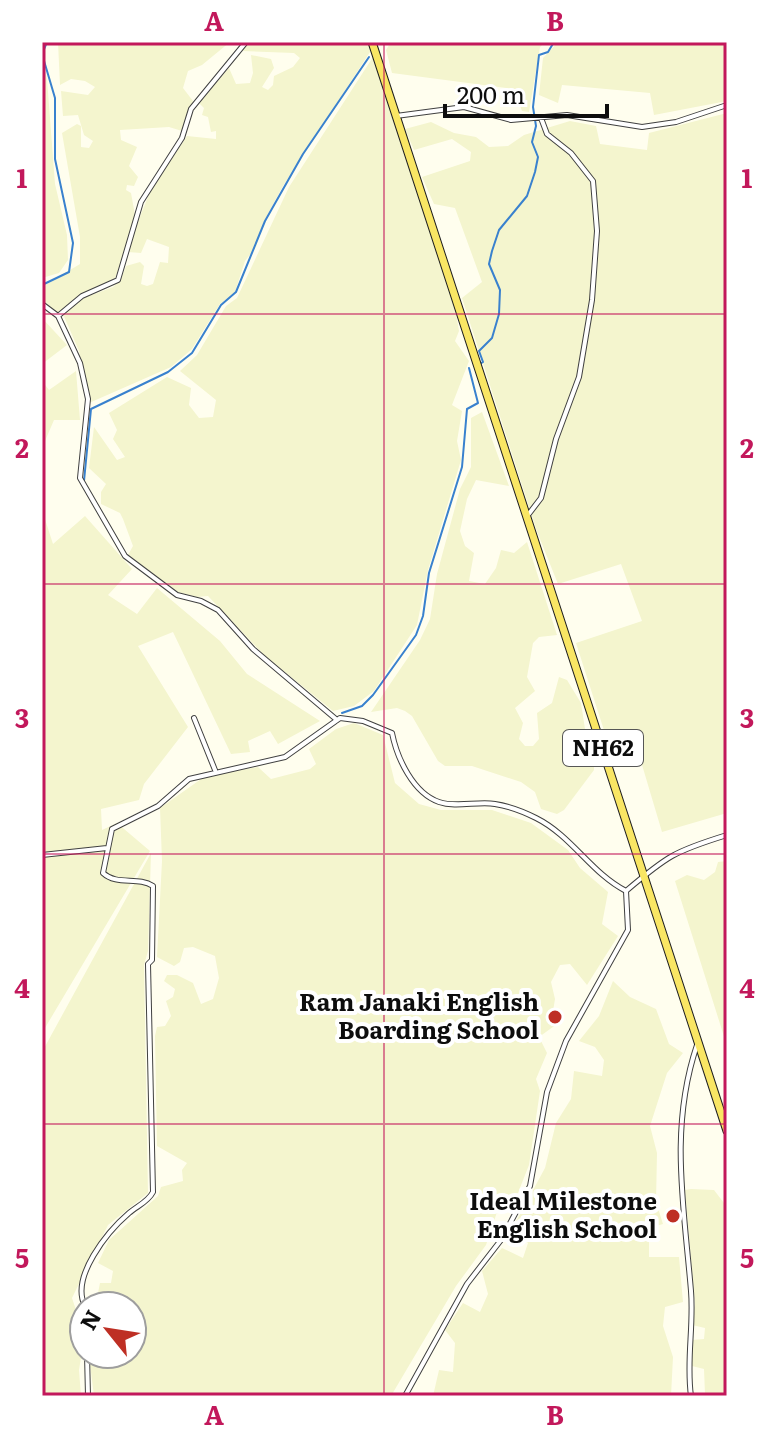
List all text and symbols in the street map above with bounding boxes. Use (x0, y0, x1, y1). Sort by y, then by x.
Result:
text: A (204, 0, 224, 39)
text: B (546, 0, 564, 39)
scale bar (445, 68, 607, 118)
text: 200 m (457, 76, 525, 111)
text: 1 (17, 157, 28, 196)
text: 1 (742, 157, 753, 196)
text: 2 (15, 427, 29, 466)
text: 2 (740, 427, 754, 466)
text: 3 (15, 697, 29, 736)
text: 3 (740, 697, 754, 736)
road number: NH62 (563, 730, 643, 766)
text: 4 (14, 967, 30, 1006)
text: 4 (739, 967, 755, 1006)
place label: Ram Janaki English Boarding School (299, 983, 539, 1046)
marker: Ram Janaki English Boarding School (546, 1008, 564, 1026)
place label: Ideal Milestone English School (469, 1182, 657, 1245)
marker: Ideal Milestone English School (664, 1207, 682, 1225)
text: 5 (15, 1237, 29, 1276)
text: 5 (740, 1237, 754, 1276)
north arrow (68, 1290, 148, 1370)
text: N (70, 1303, 108, 1335)
text: A (204, 1394, 224, 1433)
text: B (546, 1394, 564, 1433)

